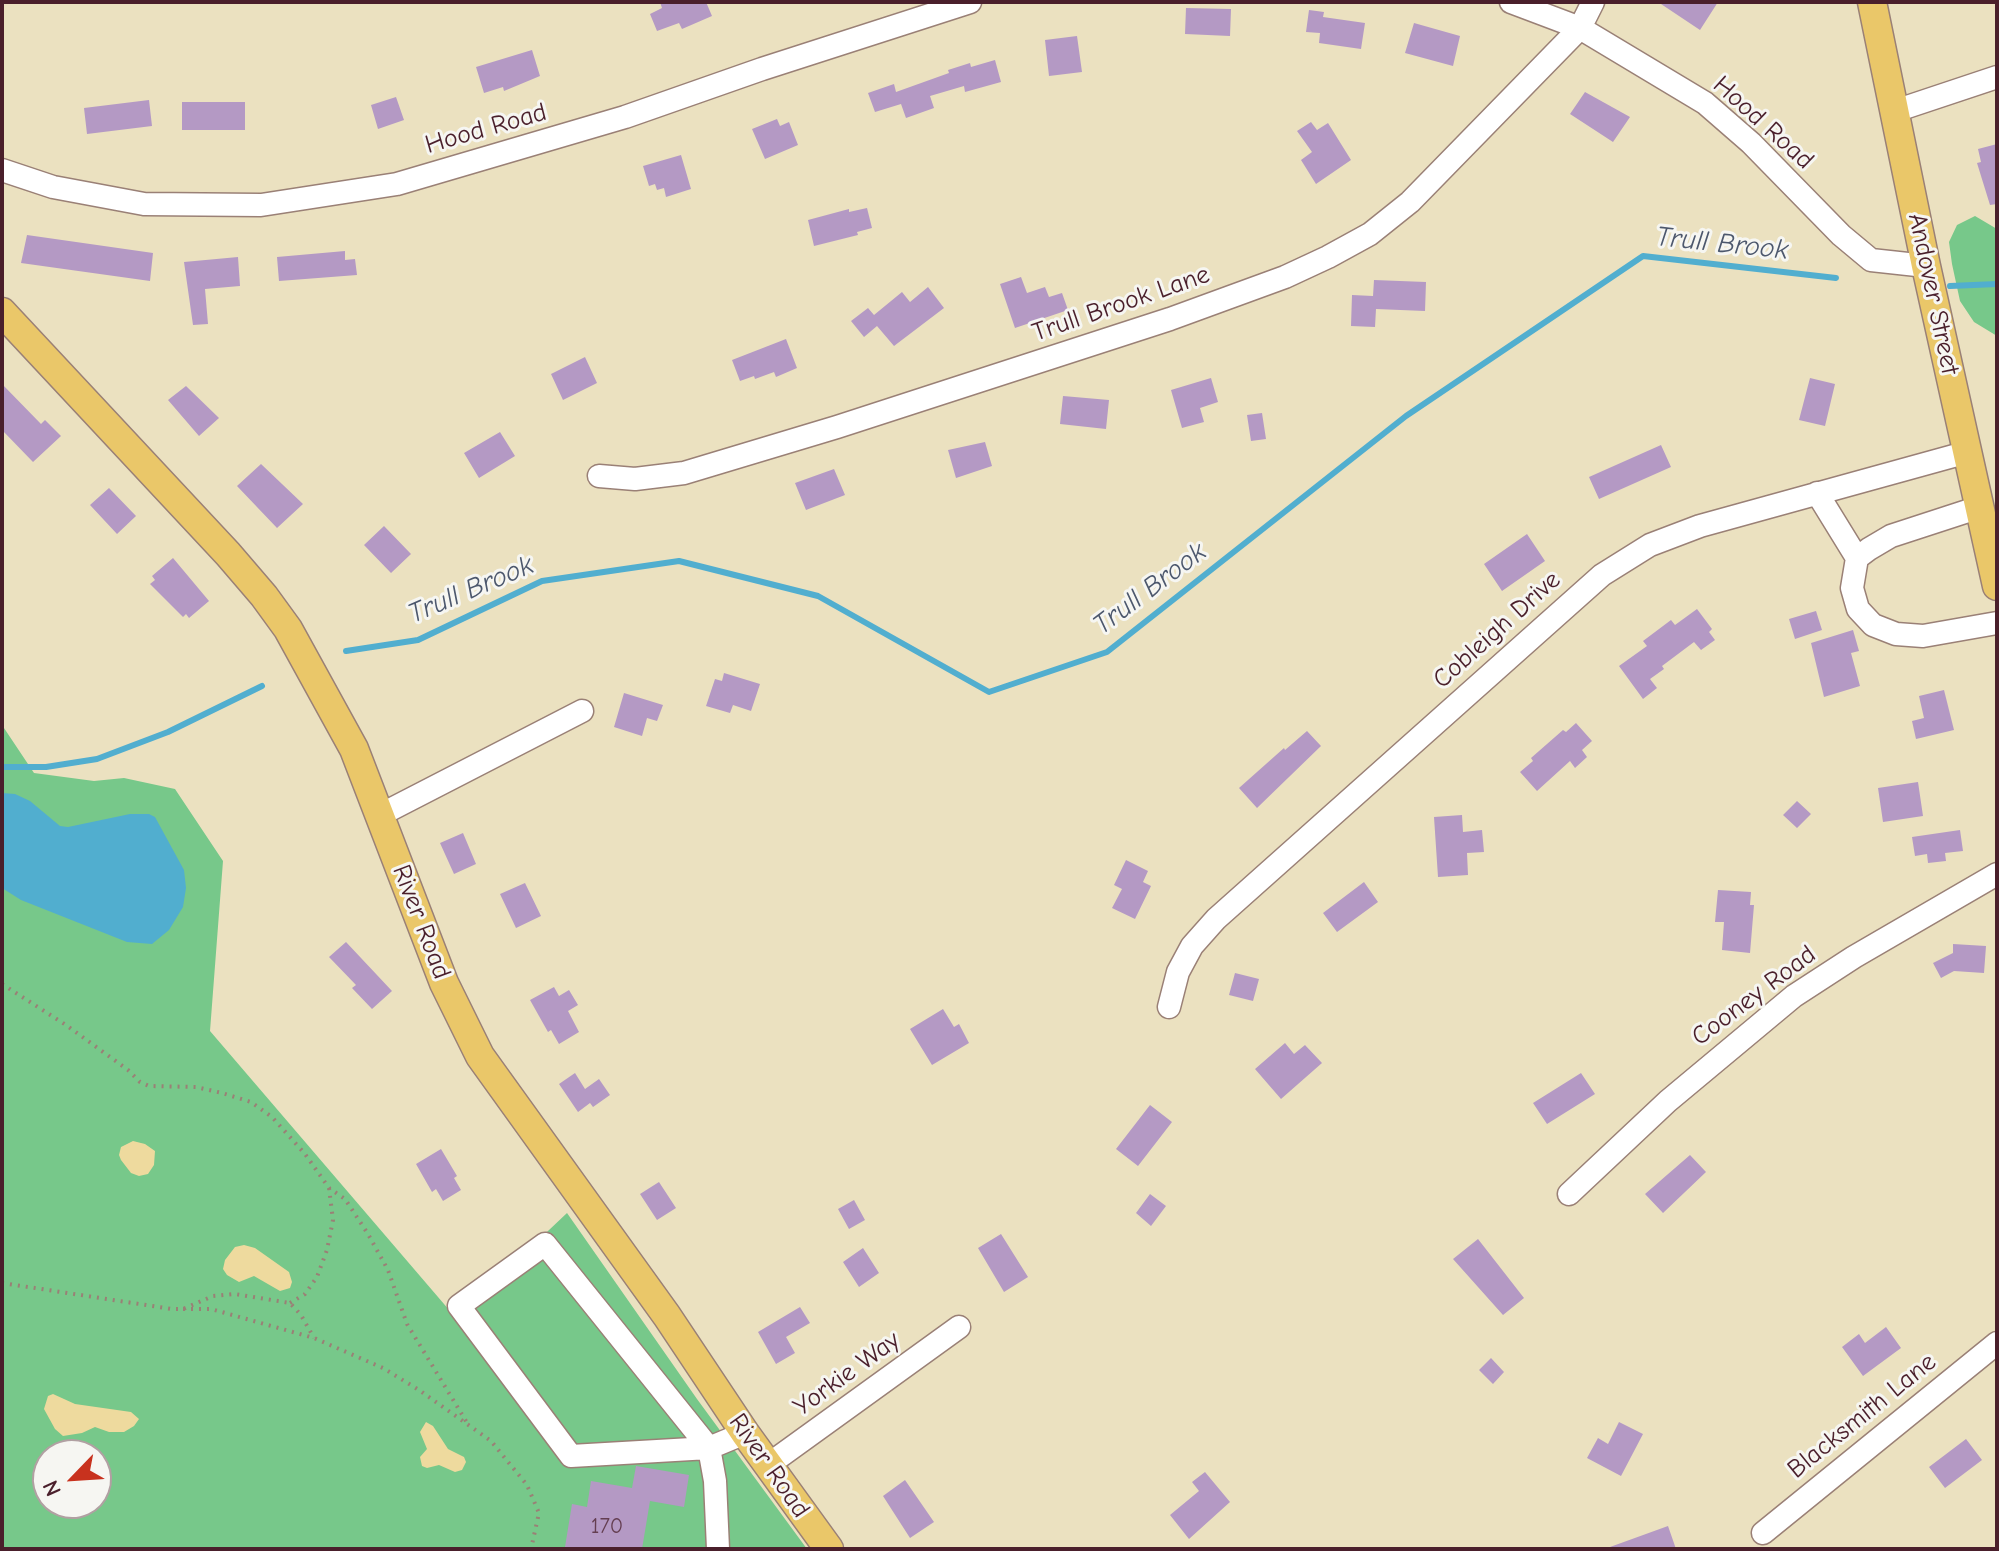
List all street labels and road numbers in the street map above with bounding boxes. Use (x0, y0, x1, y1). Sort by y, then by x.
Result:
street label: Hood Road (1706, 70, 1820, 176)
street label: Hood Road (422, 97, 550, 161)
street label: Andover Street (1901, 210, 1965, 378)
street label: Trull Brook Lane (1028, 259, 1214, 349)
street label: Cobleigh Drive (1427, 565, 1567, 695)
street label: River Road (385, 860, 457, 984)
street label: Cooney Road (1686, 939, 1822, 1053)
street label: Yorkie Way (788, 1325, 906, 1423)
street label: Blacksmith Lane (1781, 1347, 1943, 1485)
street label: River Road (722, 1408, 816, 1524)

